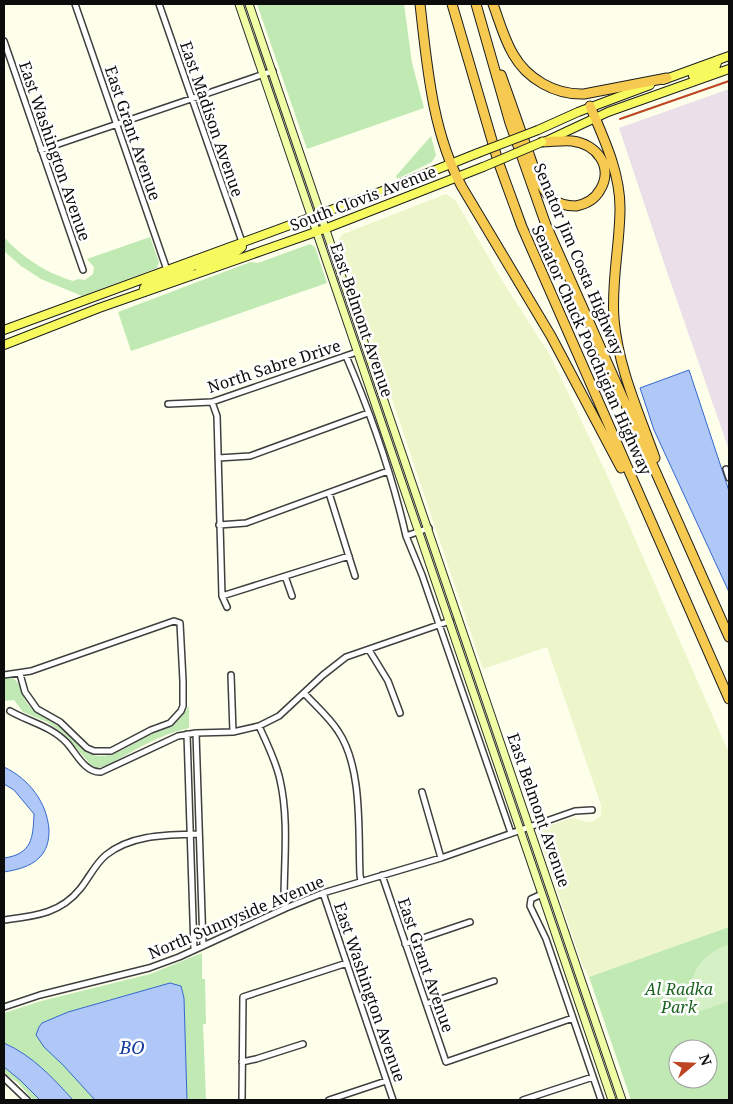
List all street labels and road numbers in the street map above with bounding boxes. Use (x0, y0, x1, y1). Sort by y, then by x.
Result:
street label: East Madison Avenue (175, 38, 249, 200)
street label: East Washington Avenue (14, 58, 96, 244)
street label: East Grant Avenue (100, 63, 166, 203)
street label: South Clovis Avenue (287, 160, 439, 236)
street label: Senator Jim Costa Highway (529, 160, 630, 359)
street label: Senator Chuck Poochigian Highway (527, 222, 658, 479)
street label: East Belmont Avenue (325, 240, 399, 400)
street label: North Sabre Drive (205, 334, 343, 398)
street label: East Belmont Avenue (502, 730, 576, 890)
street label: North Sunnyside Avenue (145, 870, 327, 964)
street label: East Grant Avenue (393, 895, 459, 1035)
street label: East Washington Avenue (329, 899, 411, 1085)

